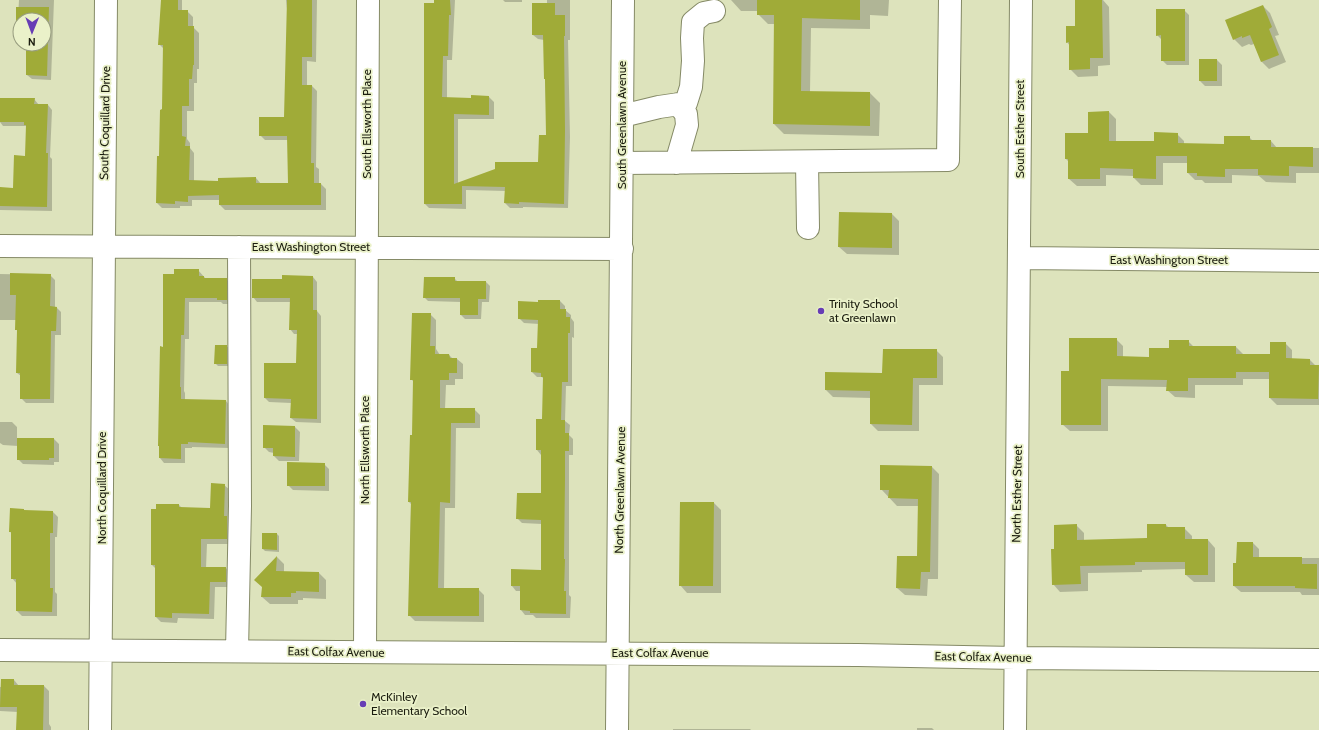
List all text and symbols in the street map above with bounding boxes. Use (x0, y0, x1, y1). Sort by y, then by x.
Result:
north arrow (12, 12, 52, 52)
text: N (28, 35, 36, 49)
street label: South Greenlawn Avenue (614, 61, 629, 189)
street label: South Coquillard Drive (96, 66, 113, 180)
street label: South Ellsworth Place (359, 69, 374, 179)
street label: South Esther Street (1012, 80, 1027, 178)
street label: East Washington Street (252, 239, 370, 254)
street label: East Washington Street (1110, 252, 1228, 267)
place label: Trinity School at Greenlawn (829, 296, 898, 325)
marker: Trinity School at Greenlawn (816, 306, 826, 316)
street label: North Ellsworth Place (357, 396, 372, 504)
street label: North Greenlawn Avenue (611, 426, 628, 554)
street label: North Coquillard Drive (94, 432, 109, 544)
street label: North Esther Street (1008, 445, 1025, 543)
street label: East Colfax Avenue (287, 643, 385, 660)
street label: East Colfax Avenue (612, 645, 708, 660)
street label: East Colfax Avenue (934, 648, 1032, 665)
place label: McKinley Elementary School (371, 689, 467, 718)
marker: McKinley Elementary School (358, 699, 368, 709)

